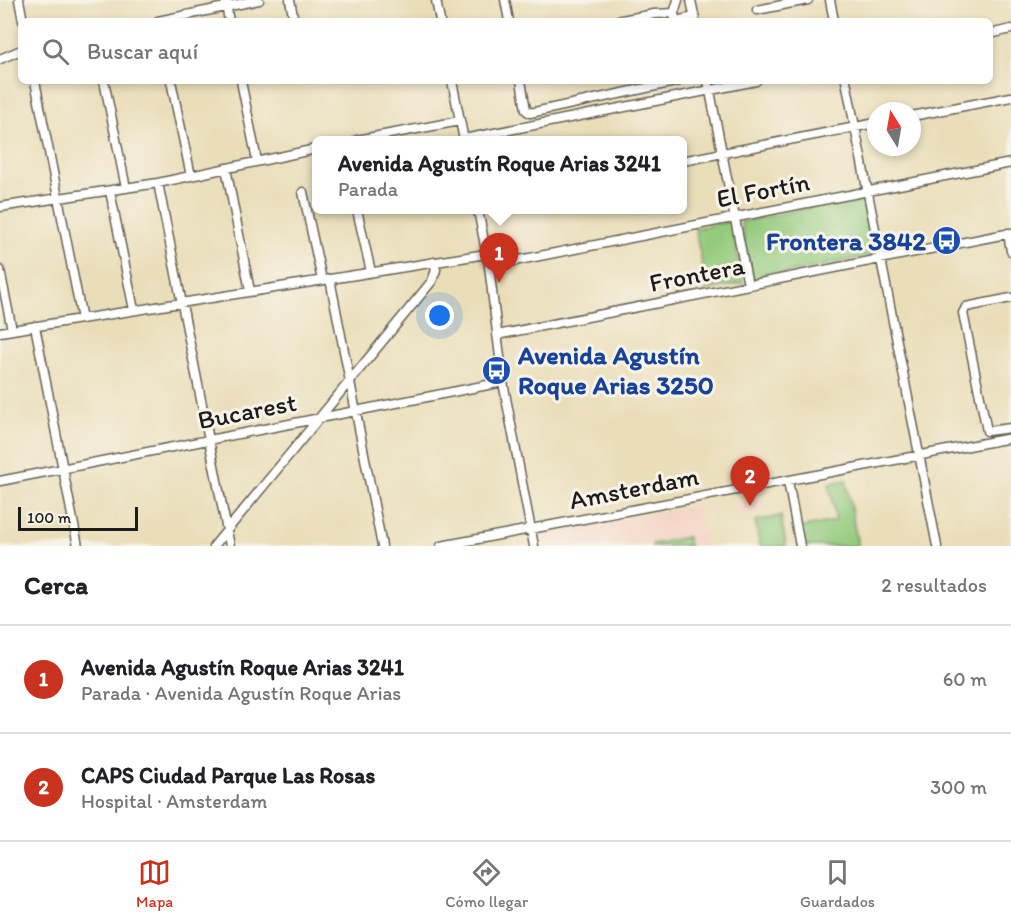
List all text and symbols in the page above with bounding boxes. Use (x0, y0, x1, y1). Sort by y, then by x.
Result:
search box (18, 18, 993, 84)
icon: search (39, 35, 72, 68)
text: Buscar aquí (87, 38, 198, 65)
north arrow (867, 102, 921, 156)
popup (312, 136, 687, 214)
text: Avenida Agustín Roque Arias 3241 (338, 150, 661, 177)
street label: El Fortín (714, 165, 813, 215)
text: Parada (338, 177, 398, 201)
place label: Frontera 3842 (766, 225, 926, 257)
bus stop icon: Frontera 3842 (931, 225, 963, 257)
pin: 1 (480, 234, 518, 283)
street label: Frontera (647, 249, 748, 299)
your location (425, 301, 454, 330)
place label: Avenida Agustín Roque Arias 3250 (517, 339, 714, 401)
bus stop icon: Avenida Agustín Roque Arias 3250 (481, 354, 513, 386)
street label: Bucarest (195, 386, 299, 436)
pin: 2 (730, 456, 770, 506)
street label: Amsterdam (567, 460, 702, 516)
scale bar (18, 504, 138, 532)
text: 100 m (27, 508, 71, 527)
text: Cerca (24, 569, 88, 601)
text: 2 resultados (881, 573, 987, 597)
text: Avenida Agustín Roque Arias 3241 (81, 654, 404, 681)
text: 1 (39, 667, 48, 691)
text: 60 m (943, 667, 987, 691)
text: Parada · Avenida Agustín Roque Arias (81, 681, 401, 705)
text: CAPS Ciudad Parque Las Rosas (81, 762, 375, 789)
text: 2 (38, 775, 49, 799)
text: 300 m (930, 775, 987, 799)
text: Hospital · Amsterdam (81, 789, 267, 813)
tab: Mapa (136, 856, 173, 911)
tab: Cómo llegar (445, 856, 528, 911)
tab: Guardados (800, 856, 875, 911)

